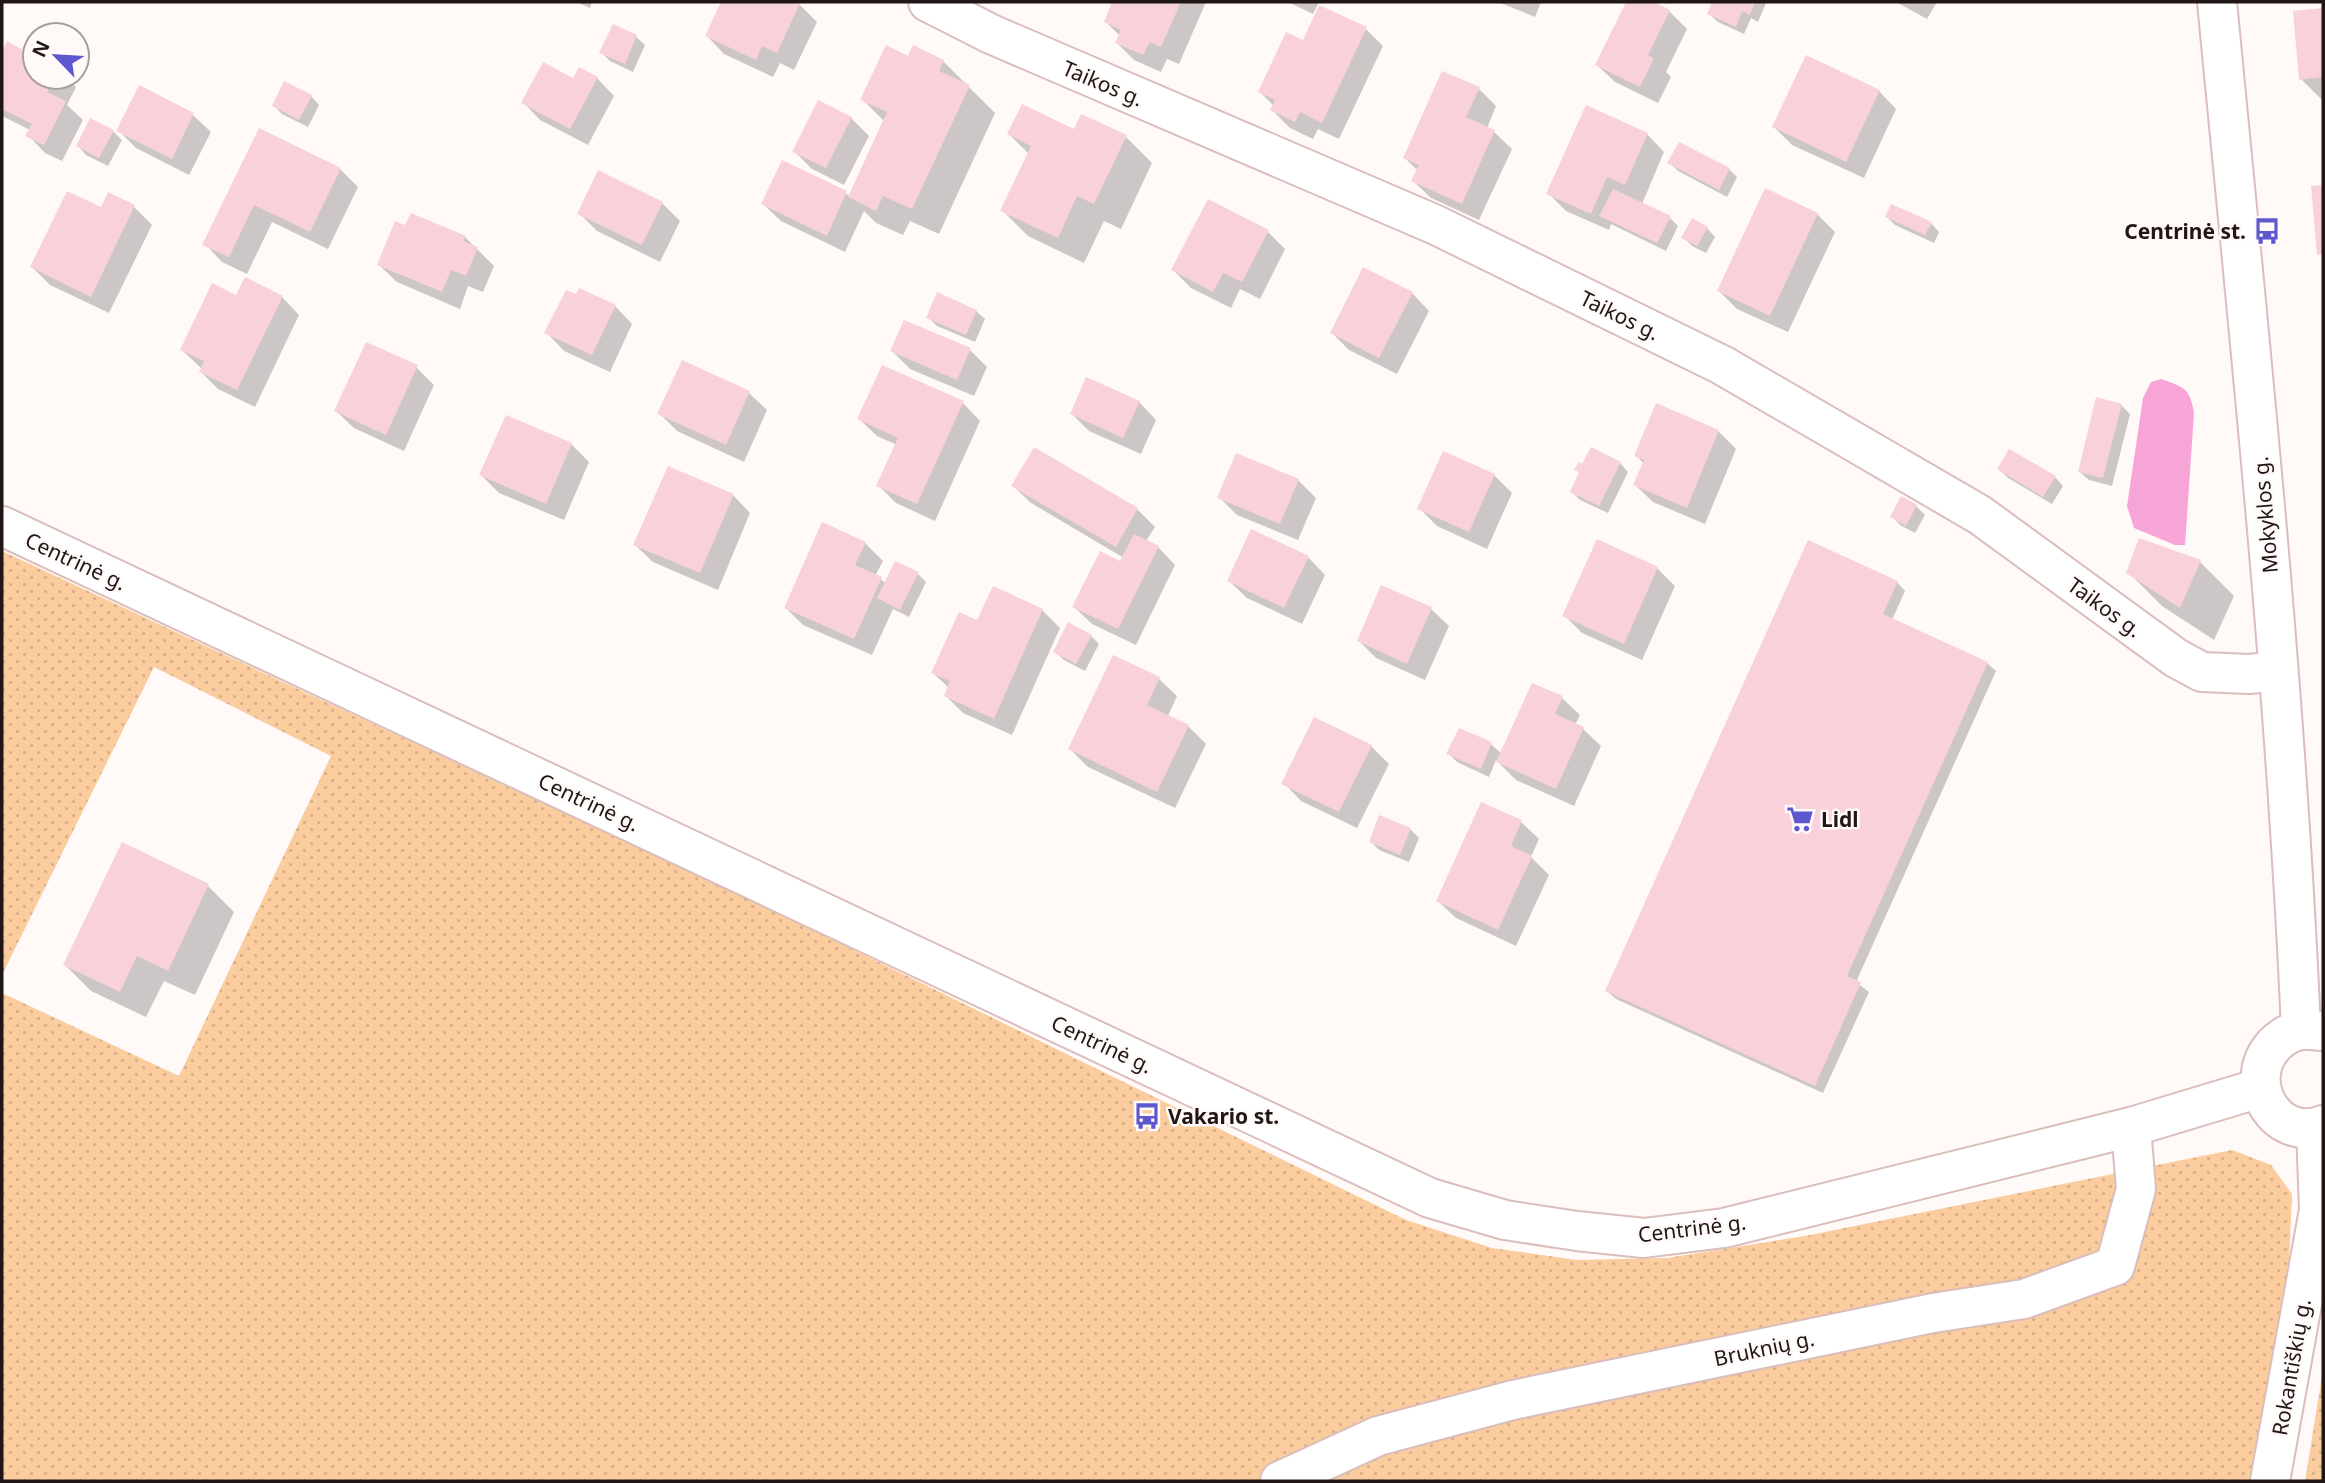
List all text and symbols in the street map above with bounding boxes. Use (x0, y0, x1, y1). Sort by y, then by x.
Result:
north arrow (21, 21, 91, 91)
text: N (26, 36, 56, 61)
street label: Taikos g. (1058, 53, 1148, 113)
bus stop icon: Centrinė st. (2252, 216, 2282, 246)
place label: Centrinė st. (2124, 217, 2246, 245)
street label: Taikos g. (1576, 284, 1664, 346)
street label: Mokyklos g. (2246, 455, 2284, 575)
street label: Centrinė g. (21, 525, 131, 597)
street label: Taikos g. (2062, 571, 2148, 643)
street label: Centrinė g. (534, 766, 644, 838)
supermarket icon: Lidl (1785, 804, 1815, 834)
place label: Lidl (1821, 805, 1859, 833)
street label: Centrinė g. (1047, 1008, 1157, 1080)
bus stop icon: Vakario st. (1132, 1101, 1162, 1131)
place label: Vakario st. (1168, 1102, 1279, 1130)
street label: Centrinė g. (1636, 1207, 1748, 1249)
street label: Rokantiškių g. (2265, 1296, 2317, 1438)
street label: Bruknių g. (1711, 1324, 1817, 1372)

